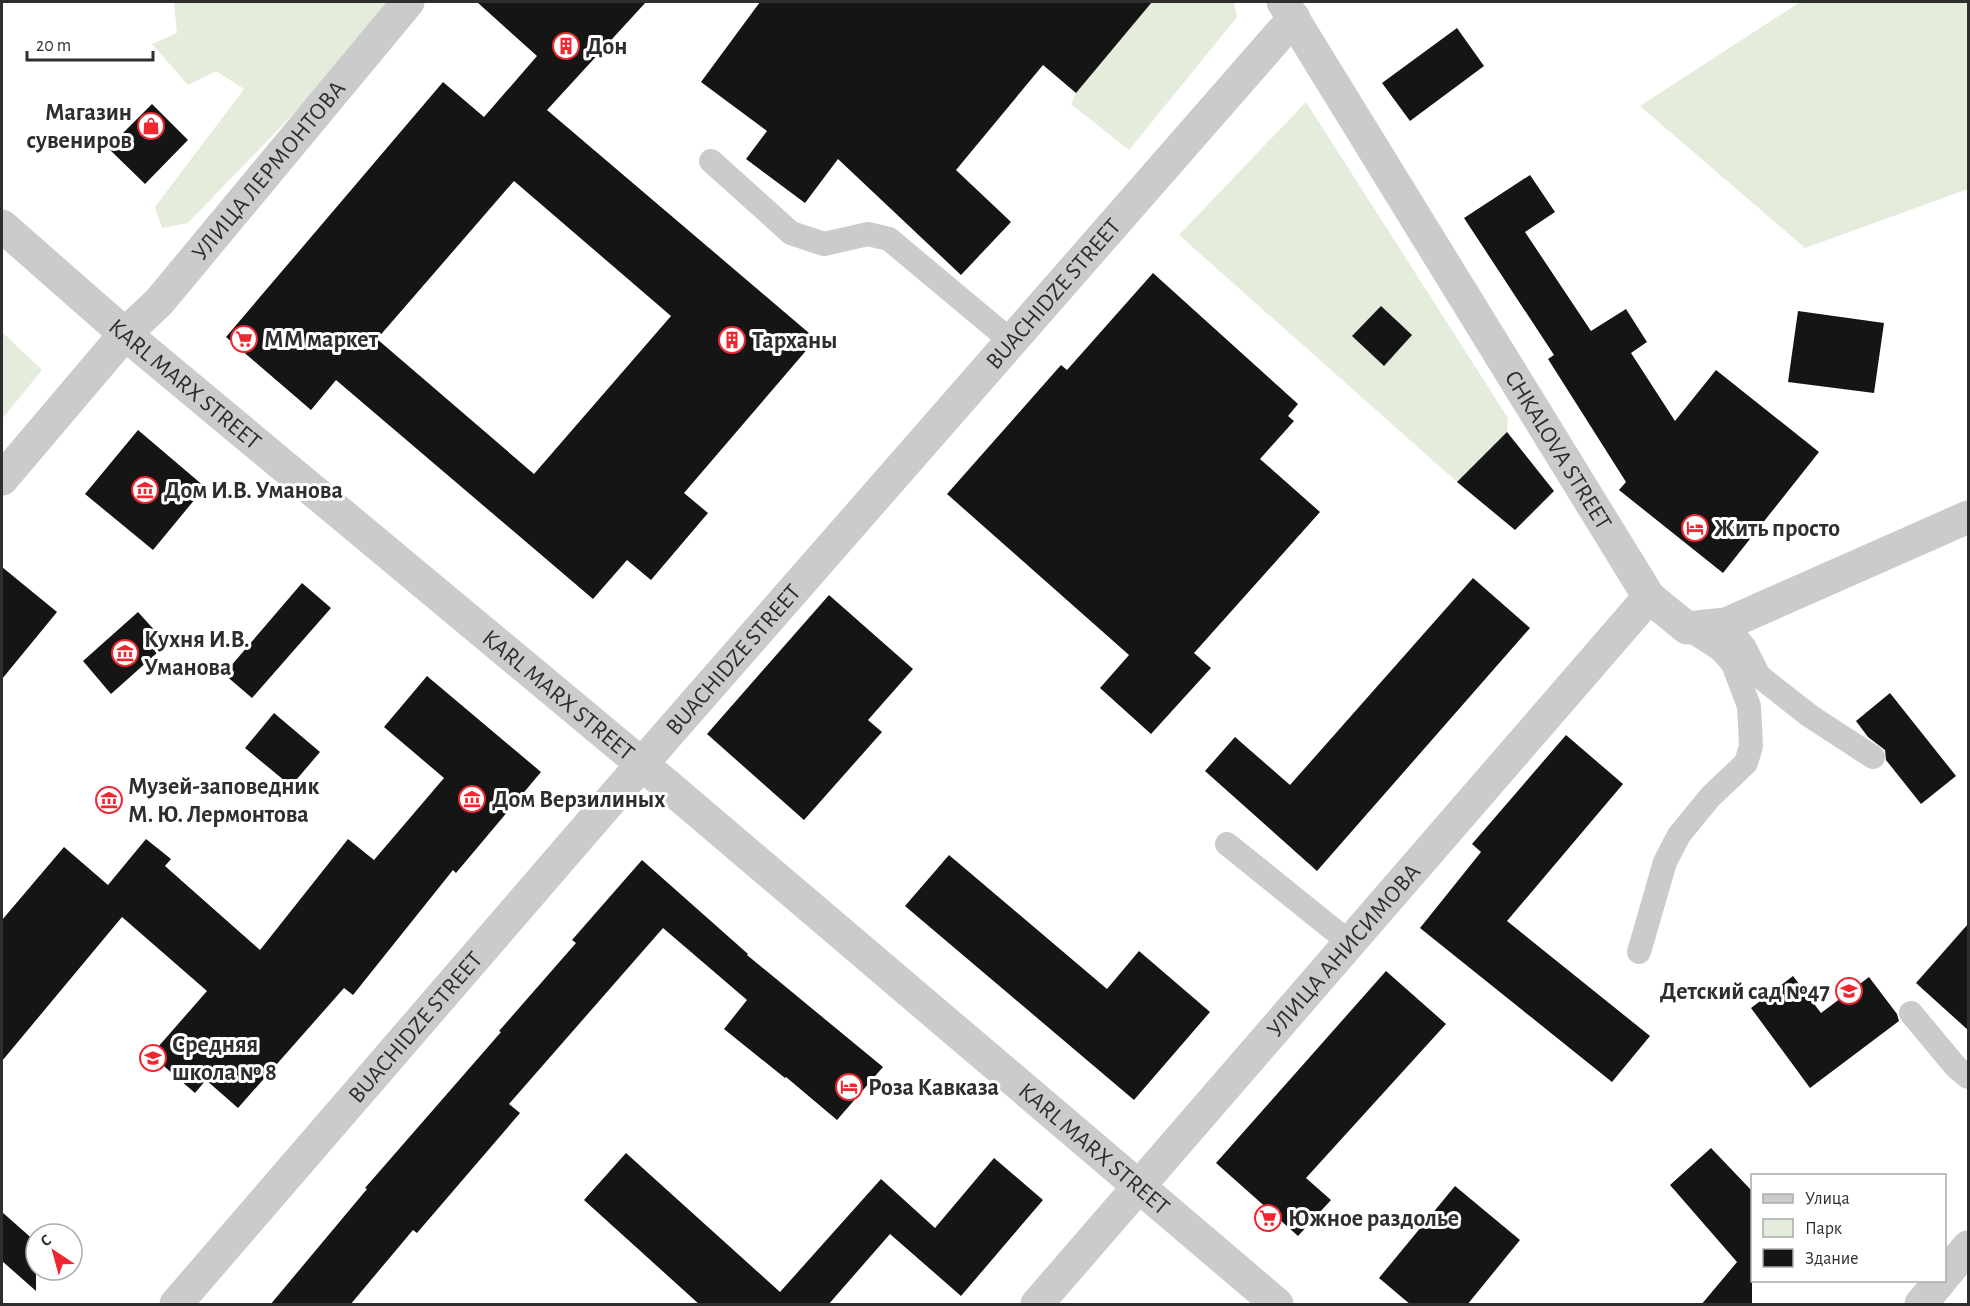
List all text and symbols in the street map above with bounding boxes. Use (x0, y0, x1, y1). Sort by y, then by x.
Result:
scale bar (27, 24, 153, 62)
building icon: Дон (551, 31, 581, 61)
place label: Дон (586, 35, 627, 59)
text: 20 m (36, 37, 71, 55)
street label: УЛИЦА ЛЕРМОНТОВА (188, 77, 350, 265)
place label: Магазин сувениров (26, 101, 132, 153)
shop icon: Магазин сувениров (136, 111, 166, 141)
street label: BUACHIDZE STREET (982, 214, 1126, 374)
street label: KARL MARX STREET (104, 315, 265, 455)
supermarket icon: ММ маркет (229, 324, 259, 354)
building icon: Тарханы (717, 325, 747, 355)
place label: ММ маркет (264, 328, 379, 352)
place label: Тарханы (752, 329, 838, 353)
street label: CHKALOVA STREET (1500, 367, 1616, 534)
museum icon: Дом И.В. Уманова (130, 475, 160, 505)
place label: Дом И.В. Уманова (164, 479, 343, 503)
hotel icon: Жить просто (1680, 513, 1710, 543)
place label: Жить просто (1714, 517, 1840, 541)
street label: BUACHIDZE STREET (662, 580, 806, 740)
street label: KARL MARX STREET (478, 626, 639, 766)
place label: Кухня И.В. Уманова (144, 628, 249, 680)
museum icon: Кухня И.В. Уманова (110, 638, 140, 668)
place label: Музей-заповедник М. Ю. Лермонтова (128, 775, 319, 827)
museum icon: Дом Верзилиных (457, 784, 487, 814)
museum icon: Музей-заповедник М. Ю. Лермонтова (94, 785, 124, 815)
place label: Дом Верзилиных (492, 788, 665, 812)
street label: УЛИЦА АНИСИМОВА (1263, 860, 1425, 1042)
street label: BUACHIDZE STREET (344, 947, 488, 1108)
school or university icon: Детский сад №47 (1834, 976, 1864, 1006)
place label: Детский сад №47 (1660, 980, 1830, 1004)
place label: Средняя школа № 8 (172, 1033, 277, 1085)
school or university icon: Средняя школа № 8 (138, 1043, 168, 1073)
hotel icon: Роза Кавказа (834, 1072, 864, 1102)
place label: Роза Кавказа (868, 1076, 999, 1100)
street label: KARL MARX STREET (1014, 1079, 1174, 1220)
legend (1751, 1174, 1946, 1282)
text: Улица (1805, 1190, 1850, 1208)
supermarket icon: Южное раздолье (1253, 1203, 1283, 1233)
place label: Южное раздолье (1288, 1207, 1459, 1231)
text: Парк (1805, 1220, 1843, 1238)
north arrow (24, 1222, 84, 1282)
text: С (37, 1232, 54, 1250)
text: Здание (1805, 1250, 1859, 1268)

